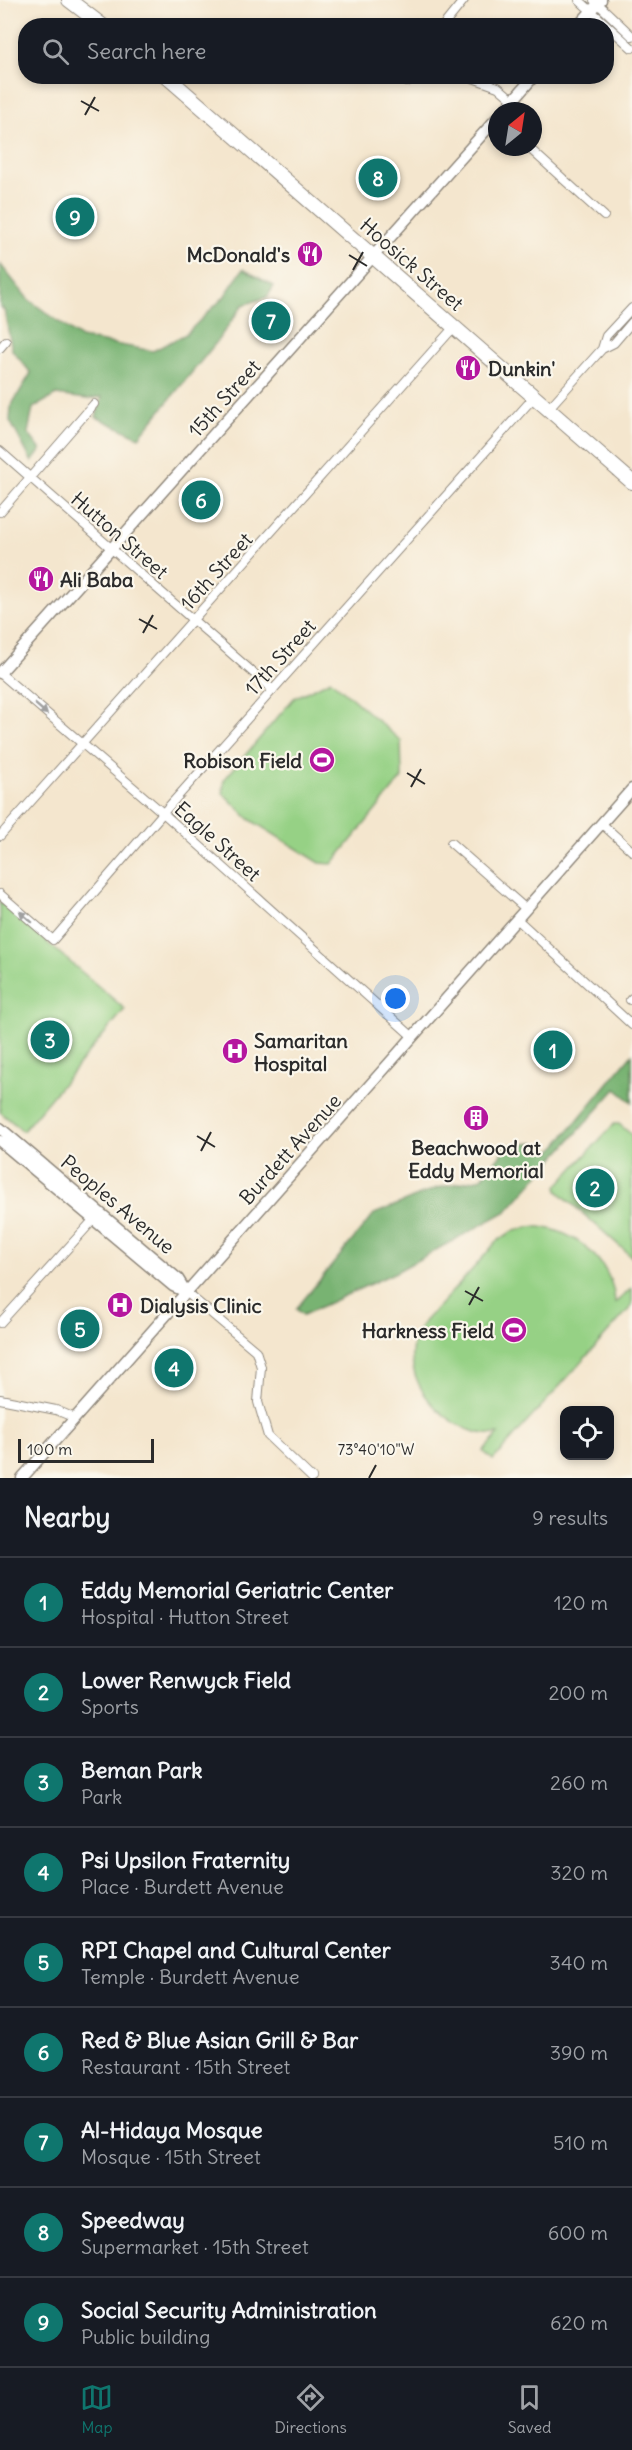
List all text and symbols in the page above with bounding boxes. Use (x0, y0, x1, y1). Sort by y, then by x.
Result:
search box (18, 18, 614, 84)
icon: search (39, 35, 72, 68)
text: Search here (87, 37, 206, 65)
north arrow (488, 102, 542, 156)
pin: 8 (358, 156, 398, 201)
pin: 9 (56, 194, 94, 240)
street label: Hoosick Street (355, 212, 469, 316)
restaurant icon: McDonald's (295, 239, 325, 269)
place label: McDonald's (186, 242, 290, 267)
pin: 7 (252, 298, 290, 344)
restaurant icon: Dunkin' (453, 353, 483, 383)
street label: 15th Street (183, 354, 266, 442)
place label: Dunkin' (488, 356, 555, 381)
pin: 6 (182, 478, 220, 522)
street label: Hutton Street (66, 486, 174, 584)
street label: 16th Street (175, 527, 258, 615)
restaurant icon: Ali Baba (26, 564, 56, 594)
place label: Ali Baba (60, 567, 134, 592)
street label: 17th Street (239, 613, 321, 700)
one-way arrow (33, 702, 48, 715)
sports icon: Robison Field (307, 745, 337, 775)
place label: Robison Field (183, 748, 302, 773)
street label: Eagle Street (170, 796, 266, 886)
one-way arrow (19, 910, 34, 924)
your location (381, 984, 410, 1013)
pin: 3 (31, 1018, 70, 1062)
place label: Samaritan Hospital (254, 1028, 348, 1076)
pin: 1 (534, 1028, 572, 1072)
hospital icon: Samaritan Hospital (220, 1036, 250, 1066)
street label: Burdett Avenue (234, 1088, 346, 1210)
building icon: Beachwood at Eddy Memorial (461, 1103, 491, 1133)
place label: Beachwood at Eddy Memorial (408, 1135, 544, 1183)
street label: Peoples Avenue (56, 1149, 180, 1259)
pin: 2 (576, 1166, 614, 1210)
hospital icon: Dialysis Clinic (105, 1290, 135, 1320)
place label: Dialysis Clinic (140, 1293, 262, 1318)
pin: 5 (60, 1306, 100, 1352)
sports icon: Harkness Field (499, 1315, 529, 1345)
place label: Harkness Field (362, 1318, 494, 1343)
pin: 4 (154, 1346, 194, 1390)
map controls (560, 1406, 614, 1460)
button: locate (560, 1406, 614, 1460)
scale bar (18, 1436, 154, 1464)
text: 100 m (27, 1439, 72, 1459)
text: 73°40'10"W (338, 1440, 415, 1459)
text: Nearby (24, 1501, 110, 1534)
text: 9 results (532, 1505, 608, 1530)
text: Eddy Memorial Geriatric Center (81, 1576, 393, 1604)
text: 1 (40, 1590, 47, 1615)
text: 120 m (554, 1590, 608, 1615)
text: Hospital · Hutton Street (81, 1604, 289, 1629)
text: Lower Renwyck Field (81, 1666, 291, 1694)
text: 2 (38, 1680, 49, 1705)
text: 200 m (548, 1680, 608, 1705)
text: Sports (81, 1694, 139, 1719)
text: Beman Park (81, 1756, 203, 1784)
text: 3 (38, 1770, 49, 1795)
text: 260 m (550, 1770, 608, 1795)
text: Park (81, 1784, 122, 1809)
text: Psi Upsilon Fraternity (81, 1846, 290, 1874)
text: 4 (38, 1860, 49, 1885)
text: 320 m (550, 1860, 608, 1885)
text: Place · Burdett Avenue (81, 1874, 284, 1899)
text: RPI Chapel and Cultural Center (81, 1936, 391, 1964)
text: 5 (38, 1950, 49, 1975)
text: 340 m (550, 1950, 608, 1975)
text: Temple · Burdett Avenue (81, 1964, 299, 1989)
text: Red & Blue Asian Grill & Bar (81, 2026, 358, 2054)
text: 6 (38, 2040, 49, 2065)
text: 390 m (550, 2040, 608, 2065)
text: Restaurant · 15th Street (81, 2054, 290, 2079)
text: Al-Hidaya Mosque (81, 2116, 263, 2144)
text: 7 (39, 2130, 48, 2155)
text: 510 m (553, 2130, 608, 2155)
text: Mosque · 15th Street (81, 2144, 261, 2169)
text: Speedway (81, 2206, 185, 2234)
text: 8 (38, 2220, 49, 2245)
text: 600 m (548, 2220, 608, 2245)
text: Supermarket · 15th Street (81, 2234, 309, 2259)
text: Social Security Administration (81, 2296, 377, 2324)
text: 9 (38, 2310, 49, 2335)
text: 620 m (550, 2310, 608, 2335)
text: Public building (81, 2324, 210, 2349)
tab: Map (80, 2381, 113, 2437)
tab: Directions (274, 2381, 347, 2437)
tab: Saved (508, 2381, 552, 2437)

